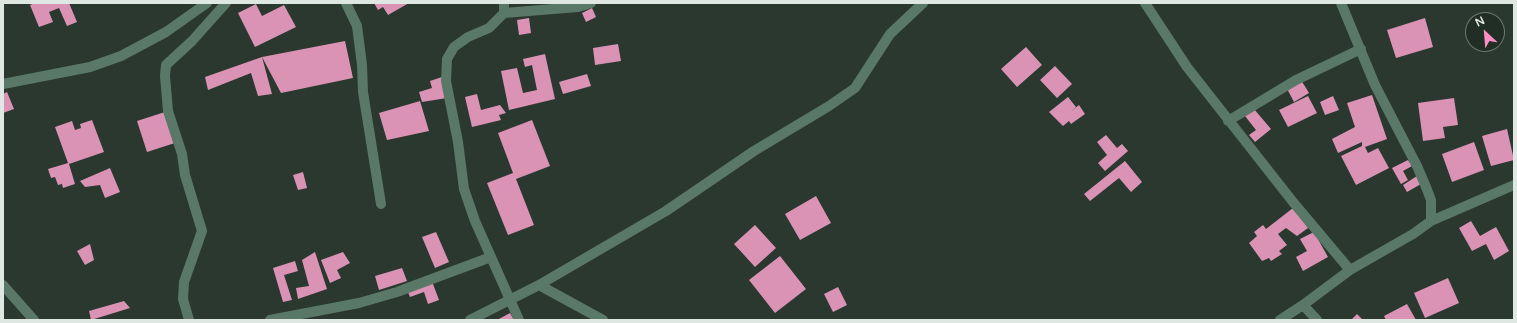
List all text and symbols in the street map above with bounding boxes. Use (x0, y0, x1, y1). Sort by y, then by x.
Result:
north arrow (1465, 12, 1505, 52)
text: N (1473, 14, 1487, 29)

